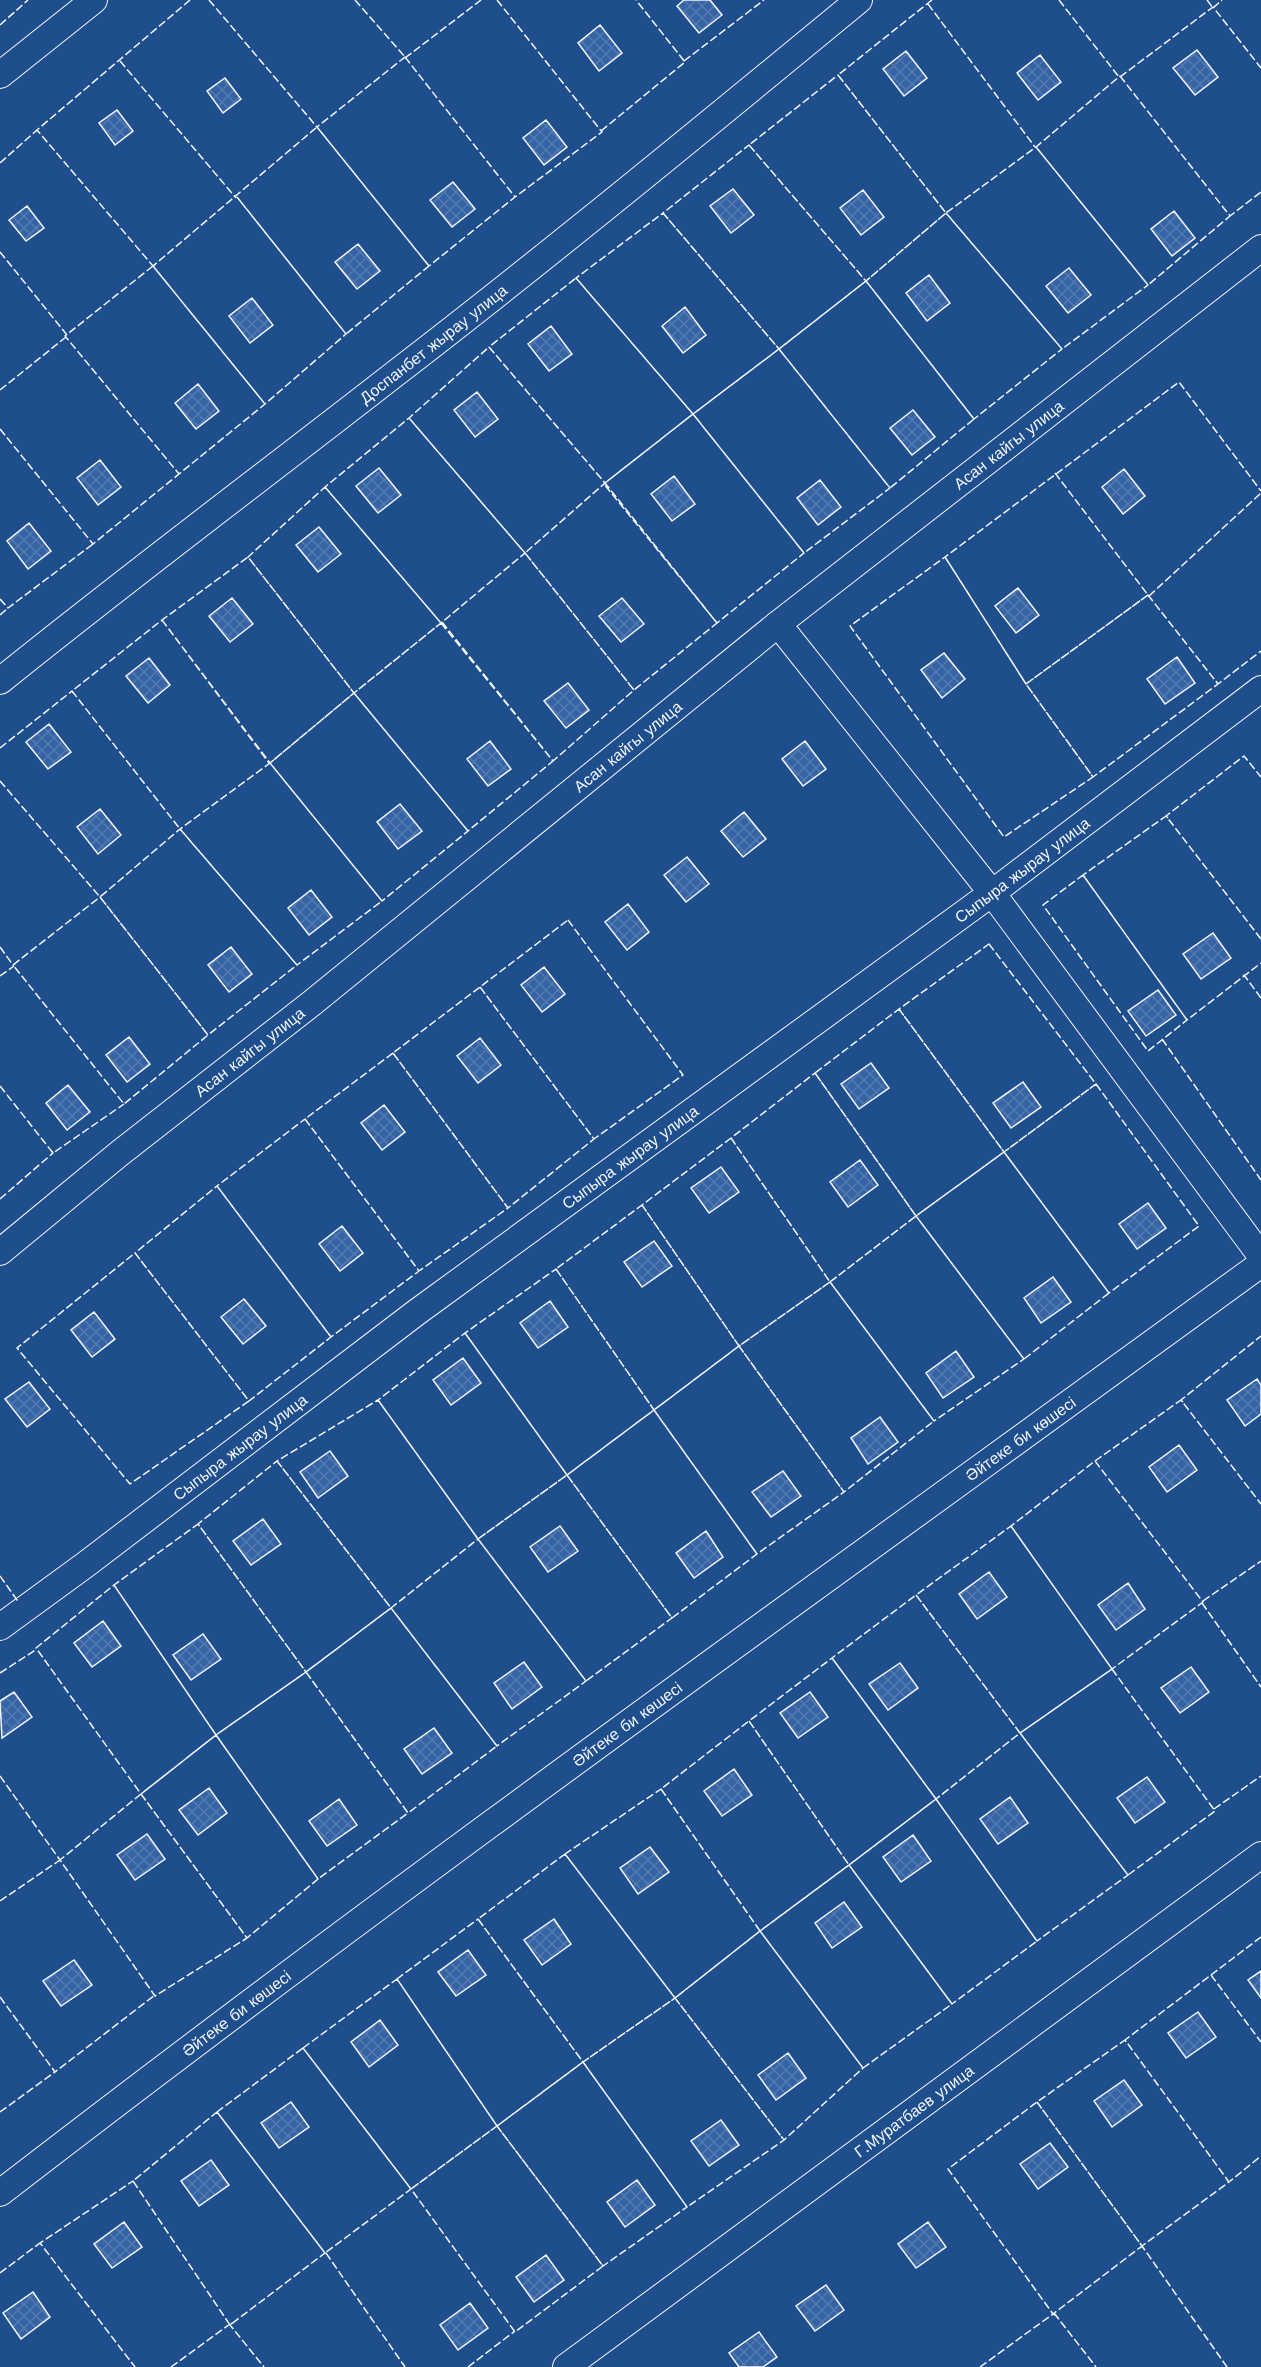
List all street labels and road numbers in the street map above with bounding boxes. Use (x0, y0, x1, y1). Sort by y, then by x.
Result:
street label: Доспанбет жырау улица (356, 280, 511, 407)
street label: Асан кайгы улица (950, 396, 1067, 493)
street label: Асан кайгы улица (570, 697, 686, 796)
street label: Сыпыра жырау улица (951, 813, 1093, 927)
street label: Асан кайгы улица (191, 1003, 308, 1100)
street label: Сыпыра жырау улица (558, 1101, 702, 1213)
street label: Сыпыра жырау улица (169, 1390, 311, 1504)
street label: Әйтеке би көшесі (962, 1392, 1079, 1485)
street label: Әйтеке би көшесі (568, 1678, 686, 1771)
street label: Әйтеке би көшесі (178, 1966, 295, 2060)
street label: Г.Муратбаев улица (850, 2060, 977, 2161)

